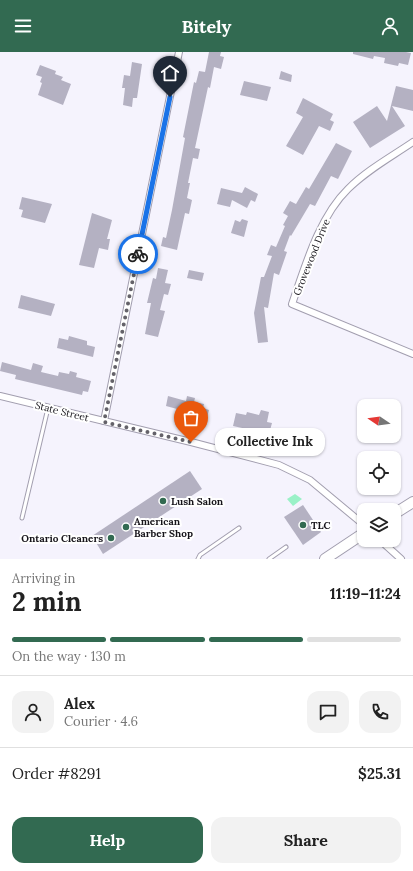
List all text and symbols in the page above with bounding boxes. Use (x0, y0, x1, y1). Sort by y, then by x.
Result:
icon: menu (12, 15, 34, 37)
text: Bitely (181, 15, 232, 38)
icon: person (379, 15, 401, 37)
pin (153, 56, 187, 97)
icon: home (159, 62, 181, 84)
street label: Grovewood Drive (290, 217, 333, 297)
courier (118, 234, 158, 274)
icon: bike (127, 243, 149, 265)
street label: State Street (34, 399, 90, 424)
north arrow (357, 399, 401, 443)
map controls (357, 399, 401, 547)
pin (174, 401, 208, 442)
icon: bag (180, 407, 202, 429)
callout: Collective Ink (215, 428, 325, 456)
text: Collective Ink (227, 433, 313, 450)
button: locate (357, 451, 401, 495)
place label: Lush Salon (171, 495, 224, 508)
marker: Lush Salon (158, 496, 168, 506)
button: layers (357, 503, 401, 547)
place label: American Barber Shop (134, 515, 193, 540)
place label: TLC (311, 519, 331, 532)
marker: TLC (298, 520, 308, 530)
marker: American Barber Shop (121, 522, 131, 532)
place label: Ontario Cleaners (21, 532, 103, 545)
marker: Ontario Cleaners (106, 533, 116, 543)
text: Arriving in (12, 570, 75, 587)
text: 11:19–11:24 (330, 584, 401, 603)
text: 2 min (12, 585, 82, 618)
text: On the way · 130 m (12, 648, 126, 665)
button: person (12, 691, 54, 733)
button: chat (307, 691, 349, 733)
button: phone (359, 691, 401, 733)
text: Alex (64, 694, 95, 713)
text: Courier · 4.6 (64, 713, 138, 730)
text: Order #8291 (12, 764, 101, 783)
text: $25.31 (358, 764, 401, 783)
button: Help (12, 817, 203, 863)
button: Share (211, 817, 401, 863)

